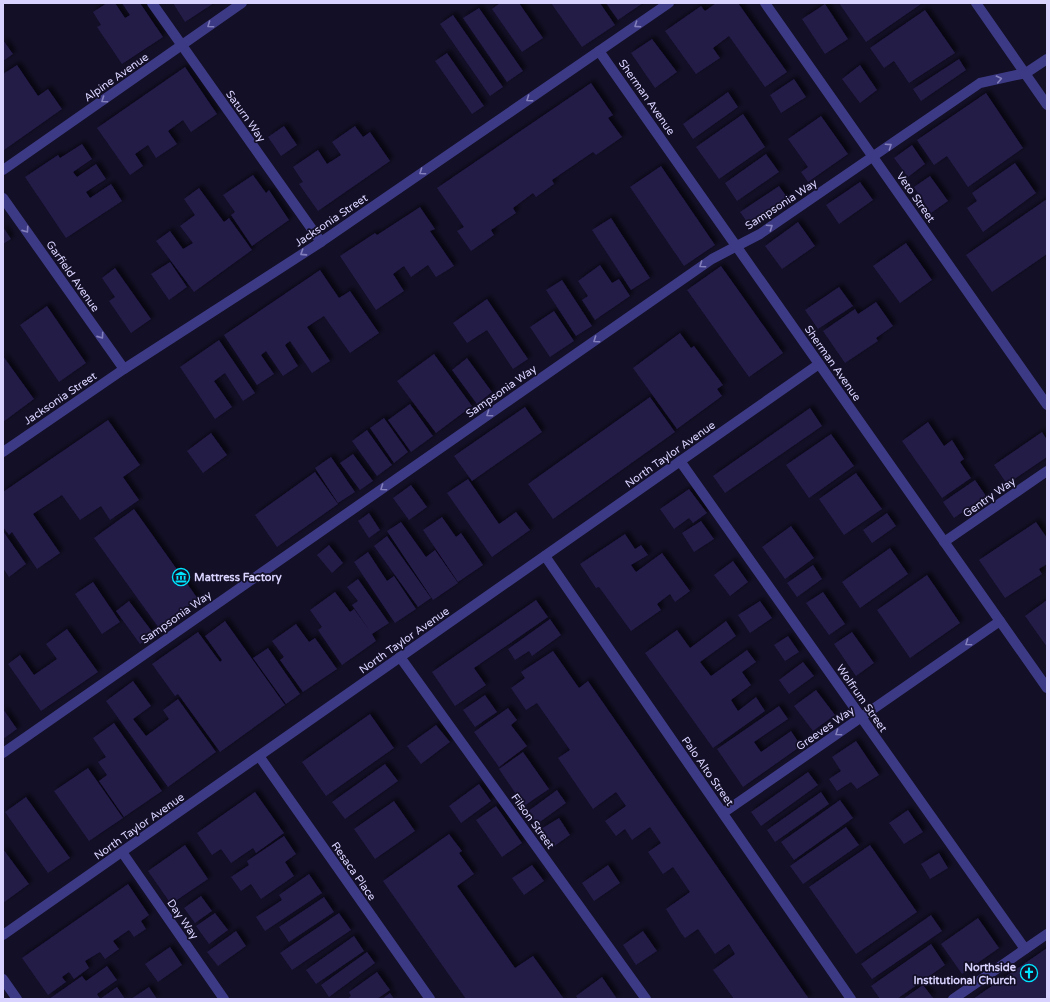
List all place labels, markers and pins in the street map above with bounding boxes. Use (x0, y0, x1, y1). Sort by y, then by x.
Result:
museum icon: Mattress Factory (171, 567, 191, 587)
place label: Mattress Factory (194, 571, 282, 585)
place label: Northside Institutional Church (913, 961, 1017, 987)
church icon: Northside Institutional Church (1019, 963, 1039, 983)

